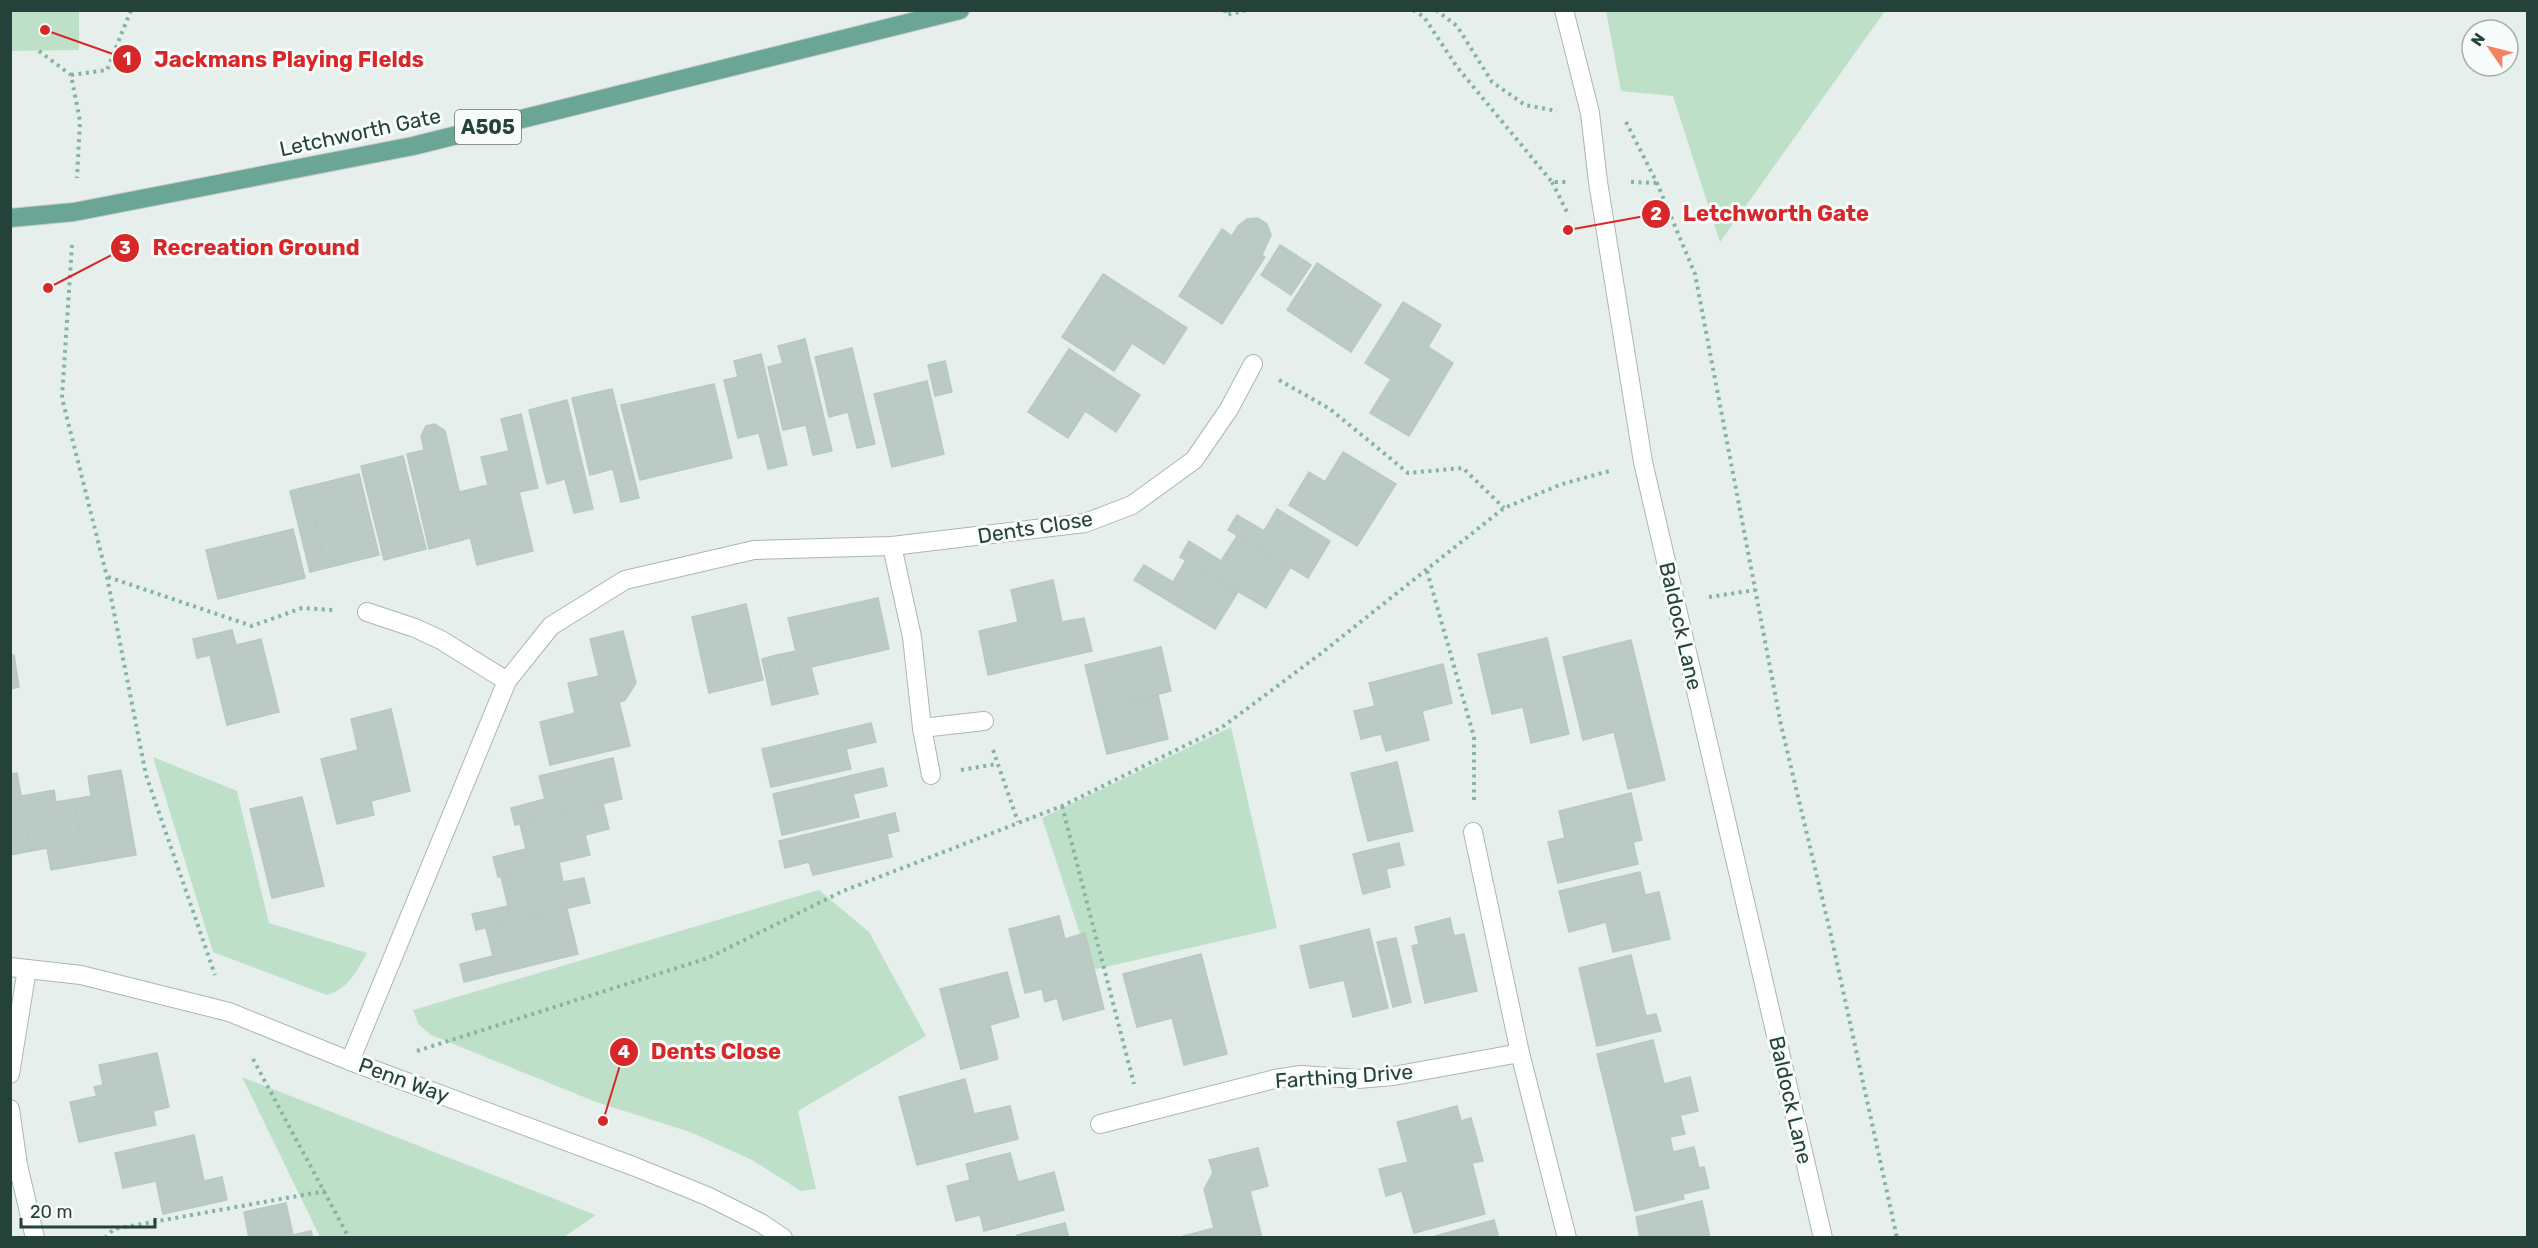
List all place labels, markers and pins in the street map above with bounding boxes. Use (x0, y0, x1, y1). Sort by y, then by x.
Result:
callout: Jackmans Playing FIelds (112, 39, 436, 79)
callout: Letchworth Gate (1641, 194, 1881, 234)
callout: Recreation Ground (110, 228, 371, 268)
callout: Dents Close (609, 1032, 794, 1072)

